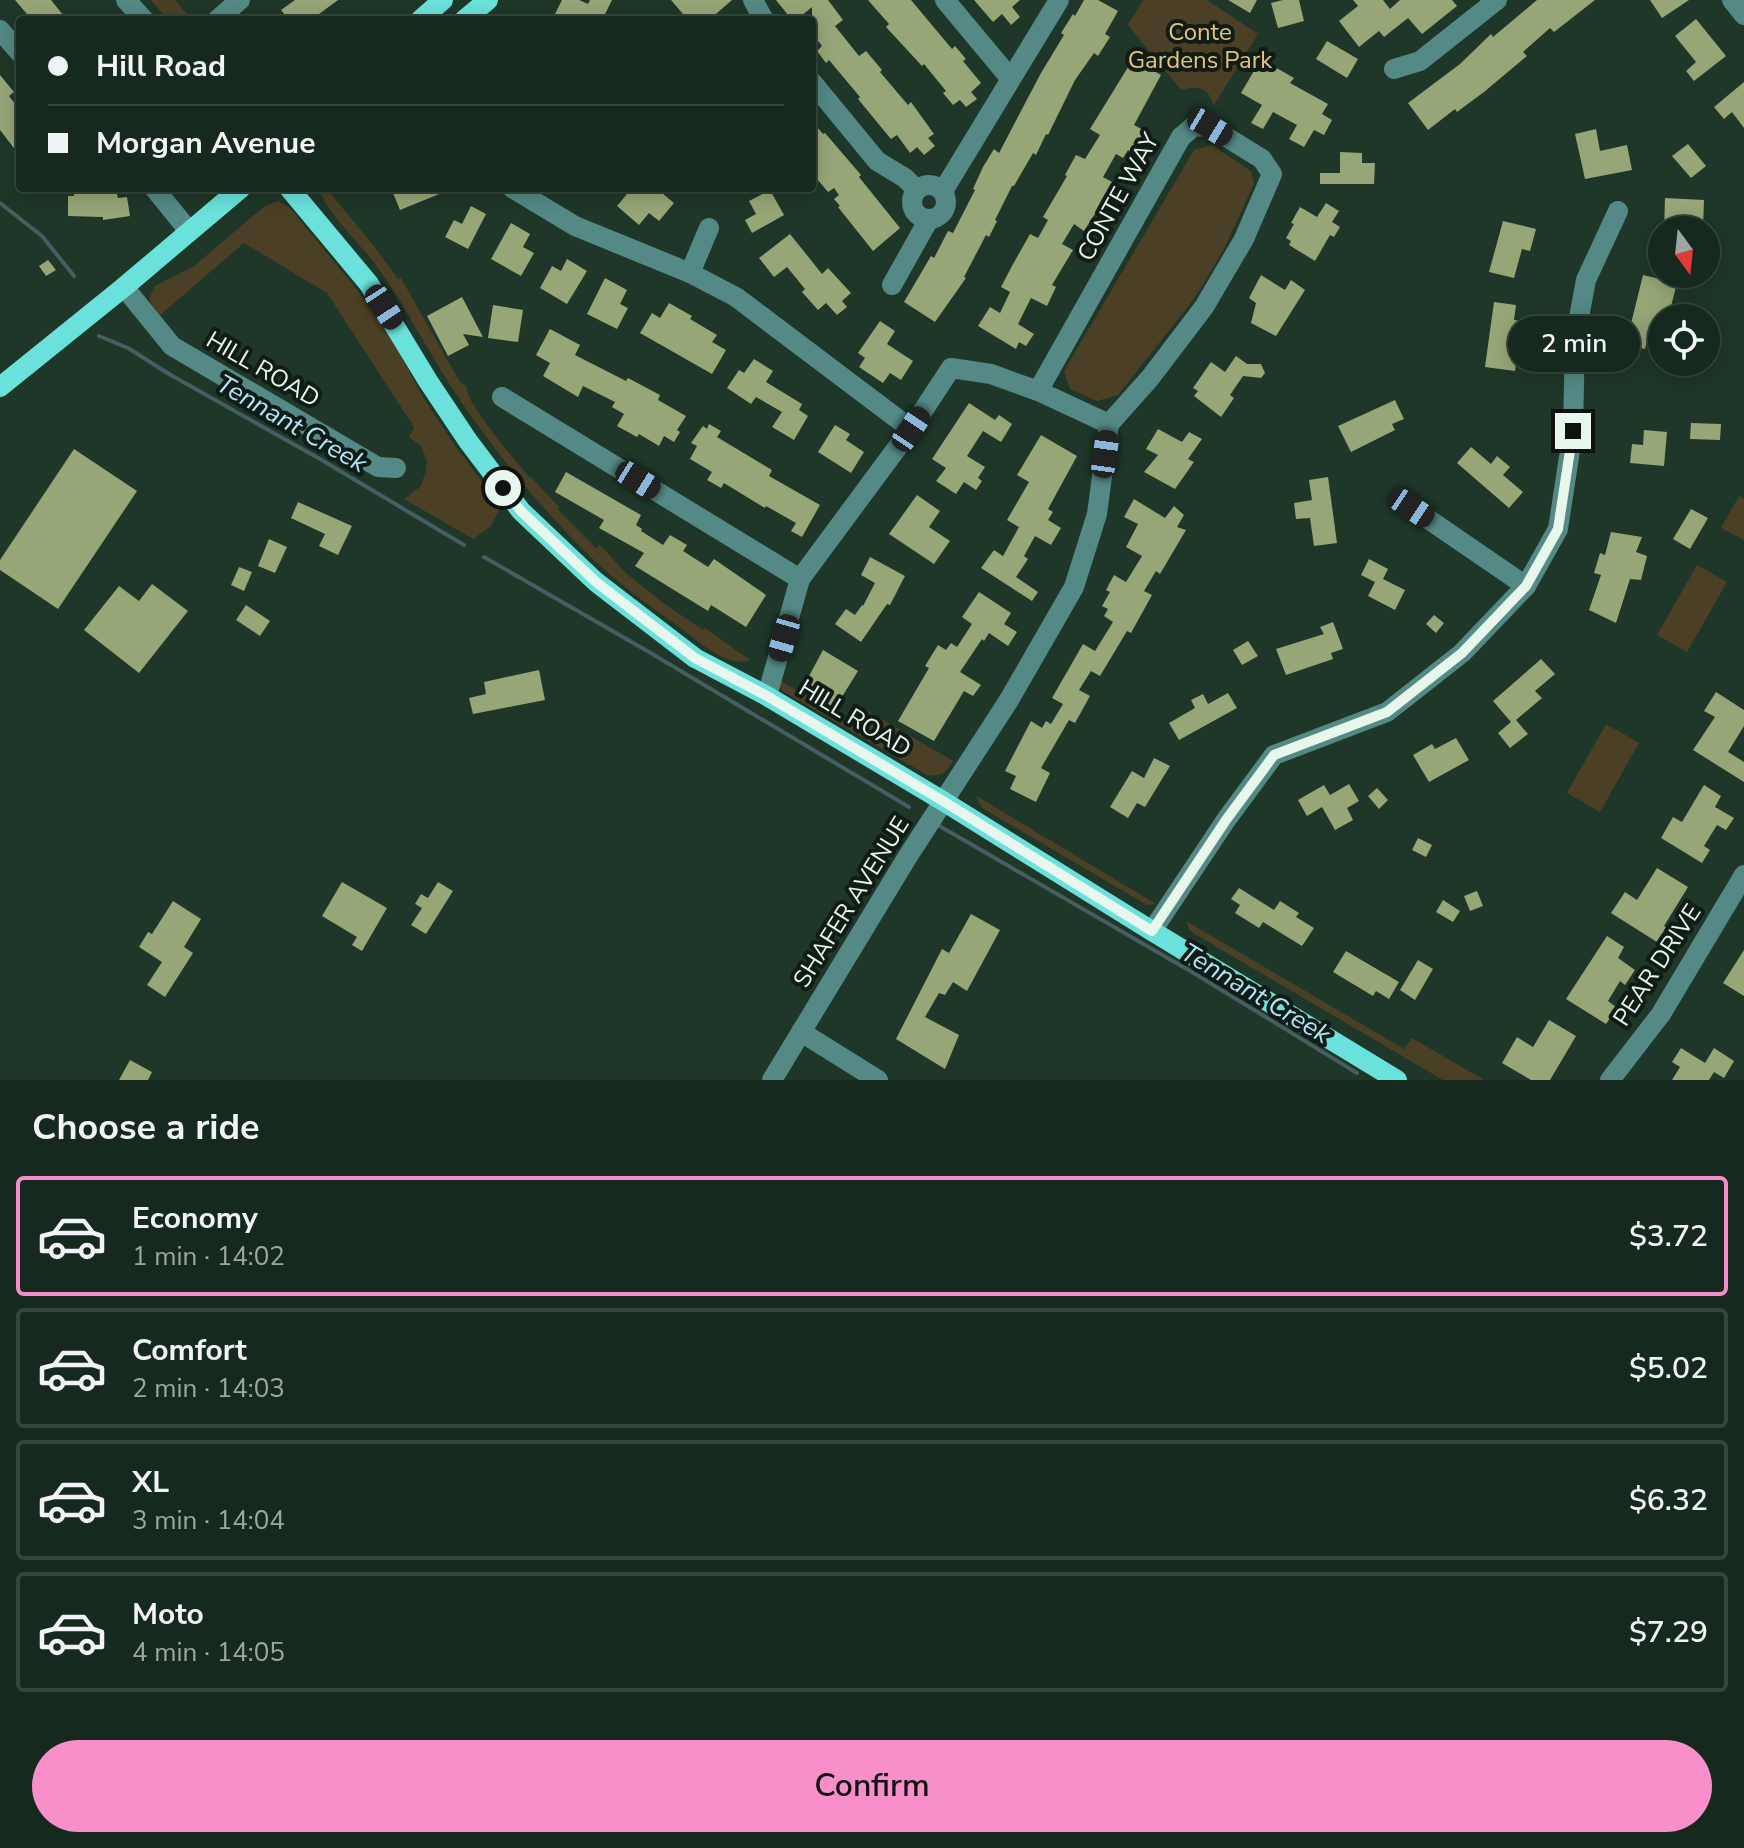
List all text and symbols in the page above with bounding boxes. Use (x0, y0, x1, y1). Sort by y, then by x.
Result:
park label: Conte Gardens Park (1128, 16, 1273, 76)
text: Hill Road (96, 46, 226, 87)
car (1183, 104, 1237, 150)
text: Morgan Avenue (96, 123, 315, 164)
street label: CONTE WAY (1070, 127, 1167, 267)
north arrow (1648, 216, 1720, 288)
map controls (1648, 216, 1720, 376)
car (361, 280, 407, 334)
button: locate (1648, 304, 1720, 376)
callout: 2 min (1507, 315, 1639, 371)
street label: HILL ROAD (200, 324, 326, 414)
text: 2 min (1541, 326, 1607, 361)
water label: Tennant Creek (210, 366, 374, 481)
car (888, 402, 934, 456)
route end (1555, 413, 1591, 449)
car (1090, 429, 1120, 479)
car (611, 457, 665, 503)
route start (485, 470, 521, 506)
car (1385, 485, 1439, 531)
car (766, 612, 802, 664)
street label: HILL ROAD (793, 672, 917, 764)
street label: SHAFER AVENUE (786, 810, 916, 994)
street label: PEAR DRIVE (1606, 898, 1708, 1032)
water label: Tennant Creek (1174, 935, 1338, 1052)
text: Choose a ride (32, 1103, 260, 1152)
text: Economy (132, 1198, 258, 1239)
icon: car (36, 1200, 108, 1272)
text: $3.72 (1629, 1216, 1708, 1257)
text: 1 min · 14:02 (132, 1239, 285, 1274)
text: Comfort (132, 1330, 247, 1371)
icon: car (36, 1332, 108, 1404)
text: $5.02 (1629, 1348, 1708, 1389)
text: 2 min · 14:03 (132, 1371, 285, 1406)
text: XL (132, 1462, 169, 1503)
icon: car (36, 1464, 108, 1536)
text: $6.32 (1629, 1480, 1708, 1521)
text: 3 min · 14:04 (132, 1503, 285, 1538)
text: Moto (132, 1594, 204, 1635)
icon: car (36, 1596, 108, 1668)
text: $7.29 (1629, 1612, 1708, 1653)
text: 4 min · 14:05 (132, 1635, 285, 1670)
button: Confirm (32, 1740, 1712, 1832)

